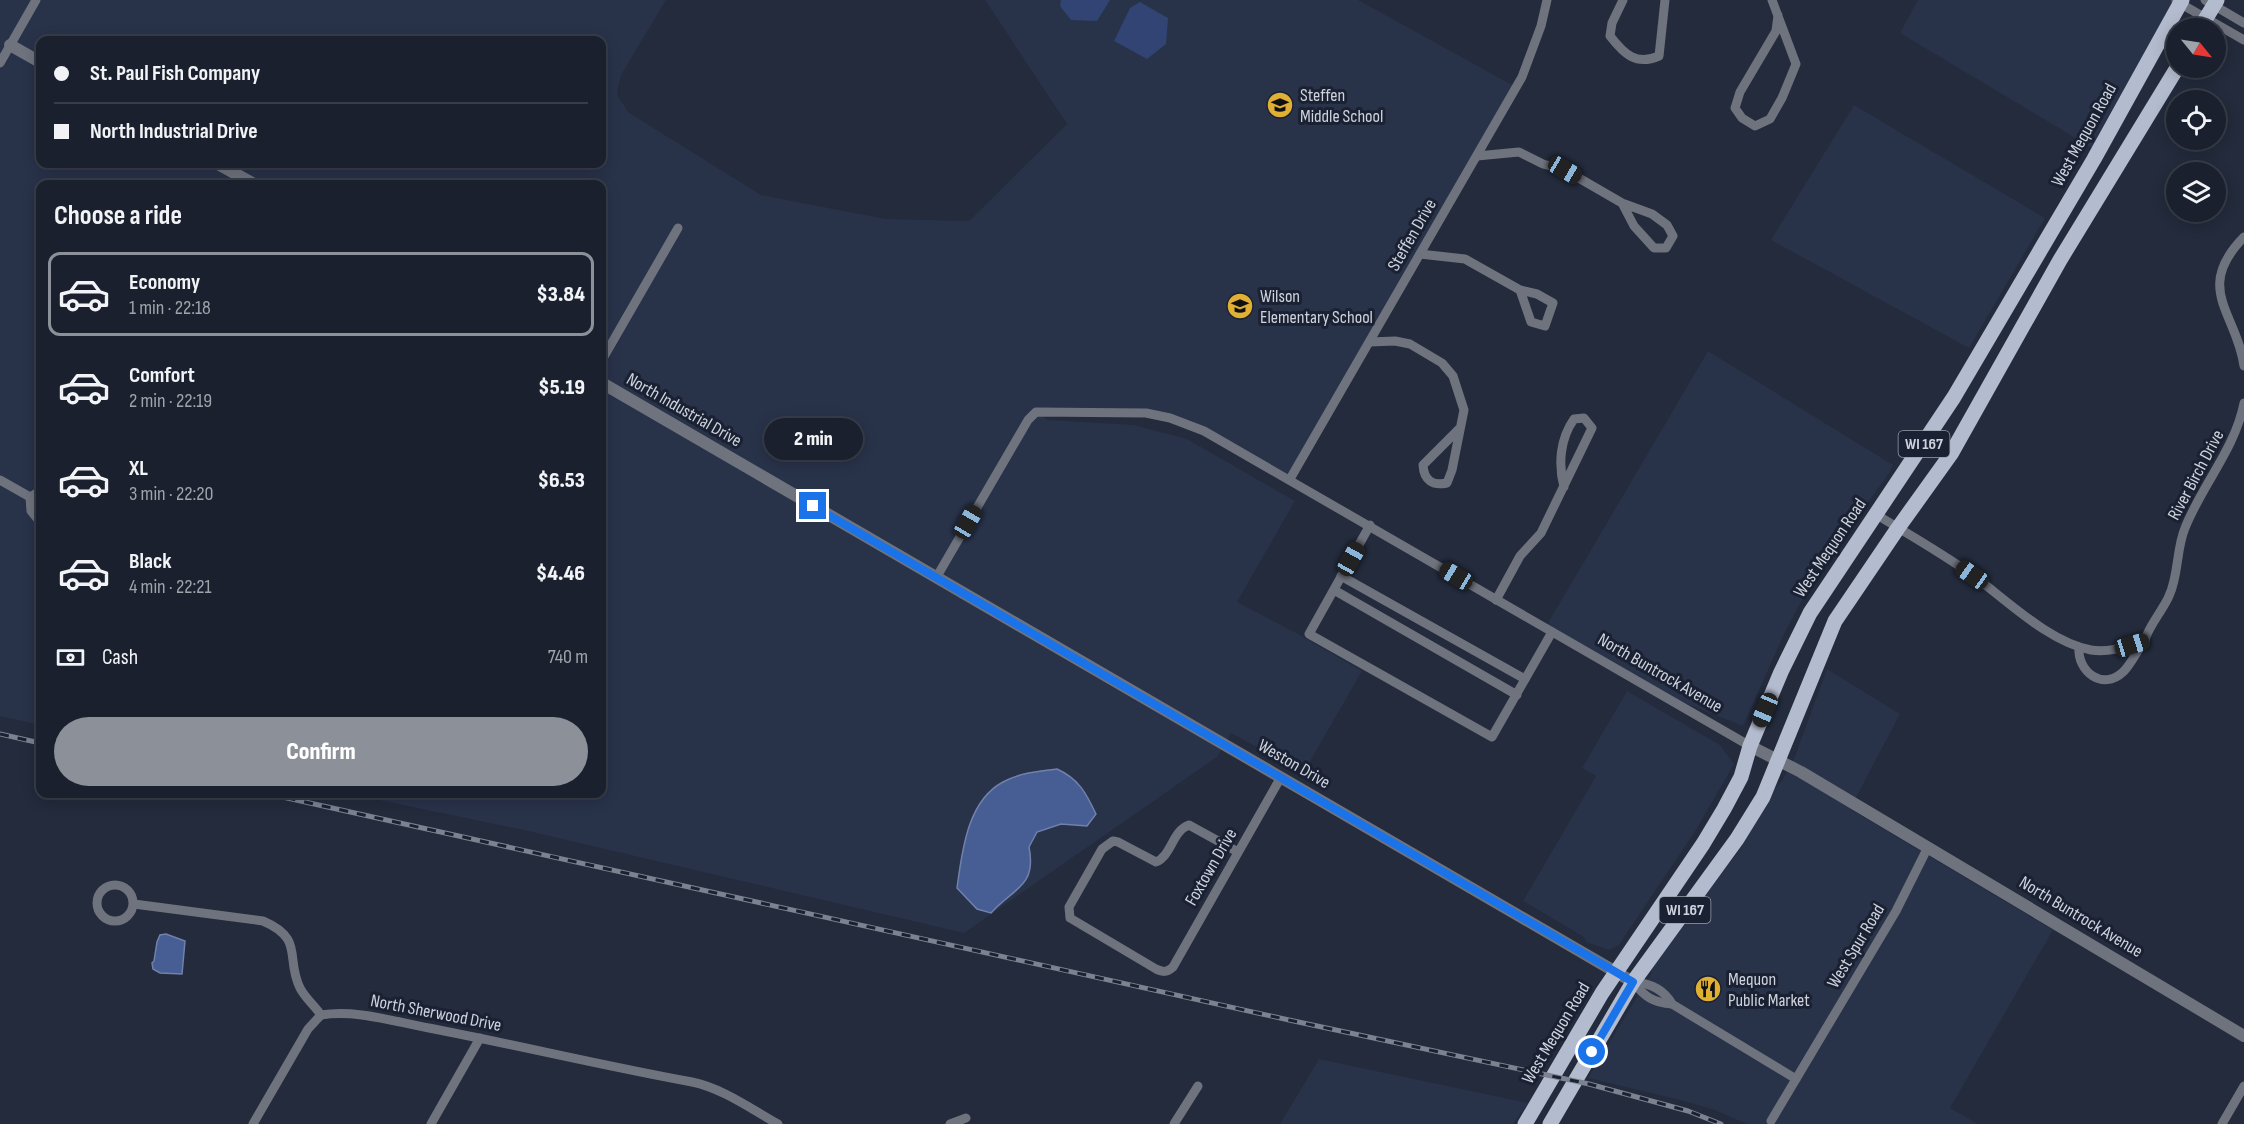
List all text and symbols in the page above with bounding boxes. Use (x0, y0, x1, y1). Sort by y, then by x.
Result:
north arrow (2166, 18, 2226, 78)
map controls (2166, 18, 2226, 222)
text: St. Paul Fish Company (90, 60, 260, 87)
street label: West Mequon Road (2047, 80, 2121, 190)
place label: Steffen Middle School (1300, 85, 1383, 127)
school or university icon: Steffen Middle School (1265, 90, 1295, 120)
button: locate (2166, 90, 2226, 150)
text: North Industrial Drive (90, 118, 258, 145)
car (1545, 153, 1585, 187)
button: layers (2166, 162, 2226, 222)
street label: Steffen Drive (1383, 195, 1441, 275)
text: Choose a ride (54, 200, 182, 232)
icon: car (57, 267, 111, 321)
text: Economy (129, 269, 200, 296)
text: $3.84 (536, 281, 585, 308)
place label: Wilson Elementary School (1260, 286, 1373, 328)
school or university icon: Wilson Elementary School (1225, 291, 1255, 321)
text: 1 min · 22:18 (129, 296, 211, 320)
icon: car (57, 360, 111, 414)
text: Comfort (129, 362, 195, 389)
street label: North Industrial Drive (623, 369, 745, 451)
text: $5.19 (538, 374, 585, 401)
text: 2 min · 22:19 (129, 389, 212, 413)
callout: 2 min (764, 419, 862, 461)
street label: River Birch Drive (2163, 426, 2229, 524)
text: 2 min (794, 427, 833, 451)
road number: WI 167 (1898, 431, 1950, 457)
icon: car (57, 453, 111, 507)
text: XL (129, 455, 148, 482)
text: $6.53 (538, 467, 585, 494)
text: 3 min · 22:20 (129, 482, 213, 506)
route end (799, 492, 826, 519)
street label: West Mequon Road (1789, 495, 1871, 601)
car (951, 502, 985, 542)
car (1334, 539, 1368, 579)
icon: car (57, 546, 111, 600)
text: Black (129, 548, 171, 575)
car (1952, 557, 1992, 593)
car (1436, 559, 1476, 593)
text: $4.46 (536, 560, 585, 587)
text: 4 min · 22:21 (129, 575, 212, 599)
street label: North Buntrock Avenue (1594, 629, 1726, 717)
car (2112, 631, 2152, 659)
icon: cash (54, 641, 87, 674)
text: Cash (102, 644, 138, 671)
text: 740 m (548, 645, 588, 669)
car (1750, 690, 1780, 730)
button: Confirm (54, 717, 588, 786)
street label: Weston Drive (1254, 735, 1334, 793)
street label: Foxtown Drive (1181, 825, 1241, 909)
street label: North Buntrock Avenue (2015, 872, 2147, 962)
road number: WI 167 (1660, 897, 1710, 923)
street label: West Spur Road (1823, 900, 1889, 992)
place label: Mequon Public Market (1728, 969, 1810, 1011)
restaurant icon: Mequon Public Market (1693, 974, 1723, 1004)
street label: West Mequon Road (1518, 979, 1594, 1087)
street label: North Sherwood Drive (369, 990, 503, 1036)
route start (1578, 1038, 1605, 1065)

